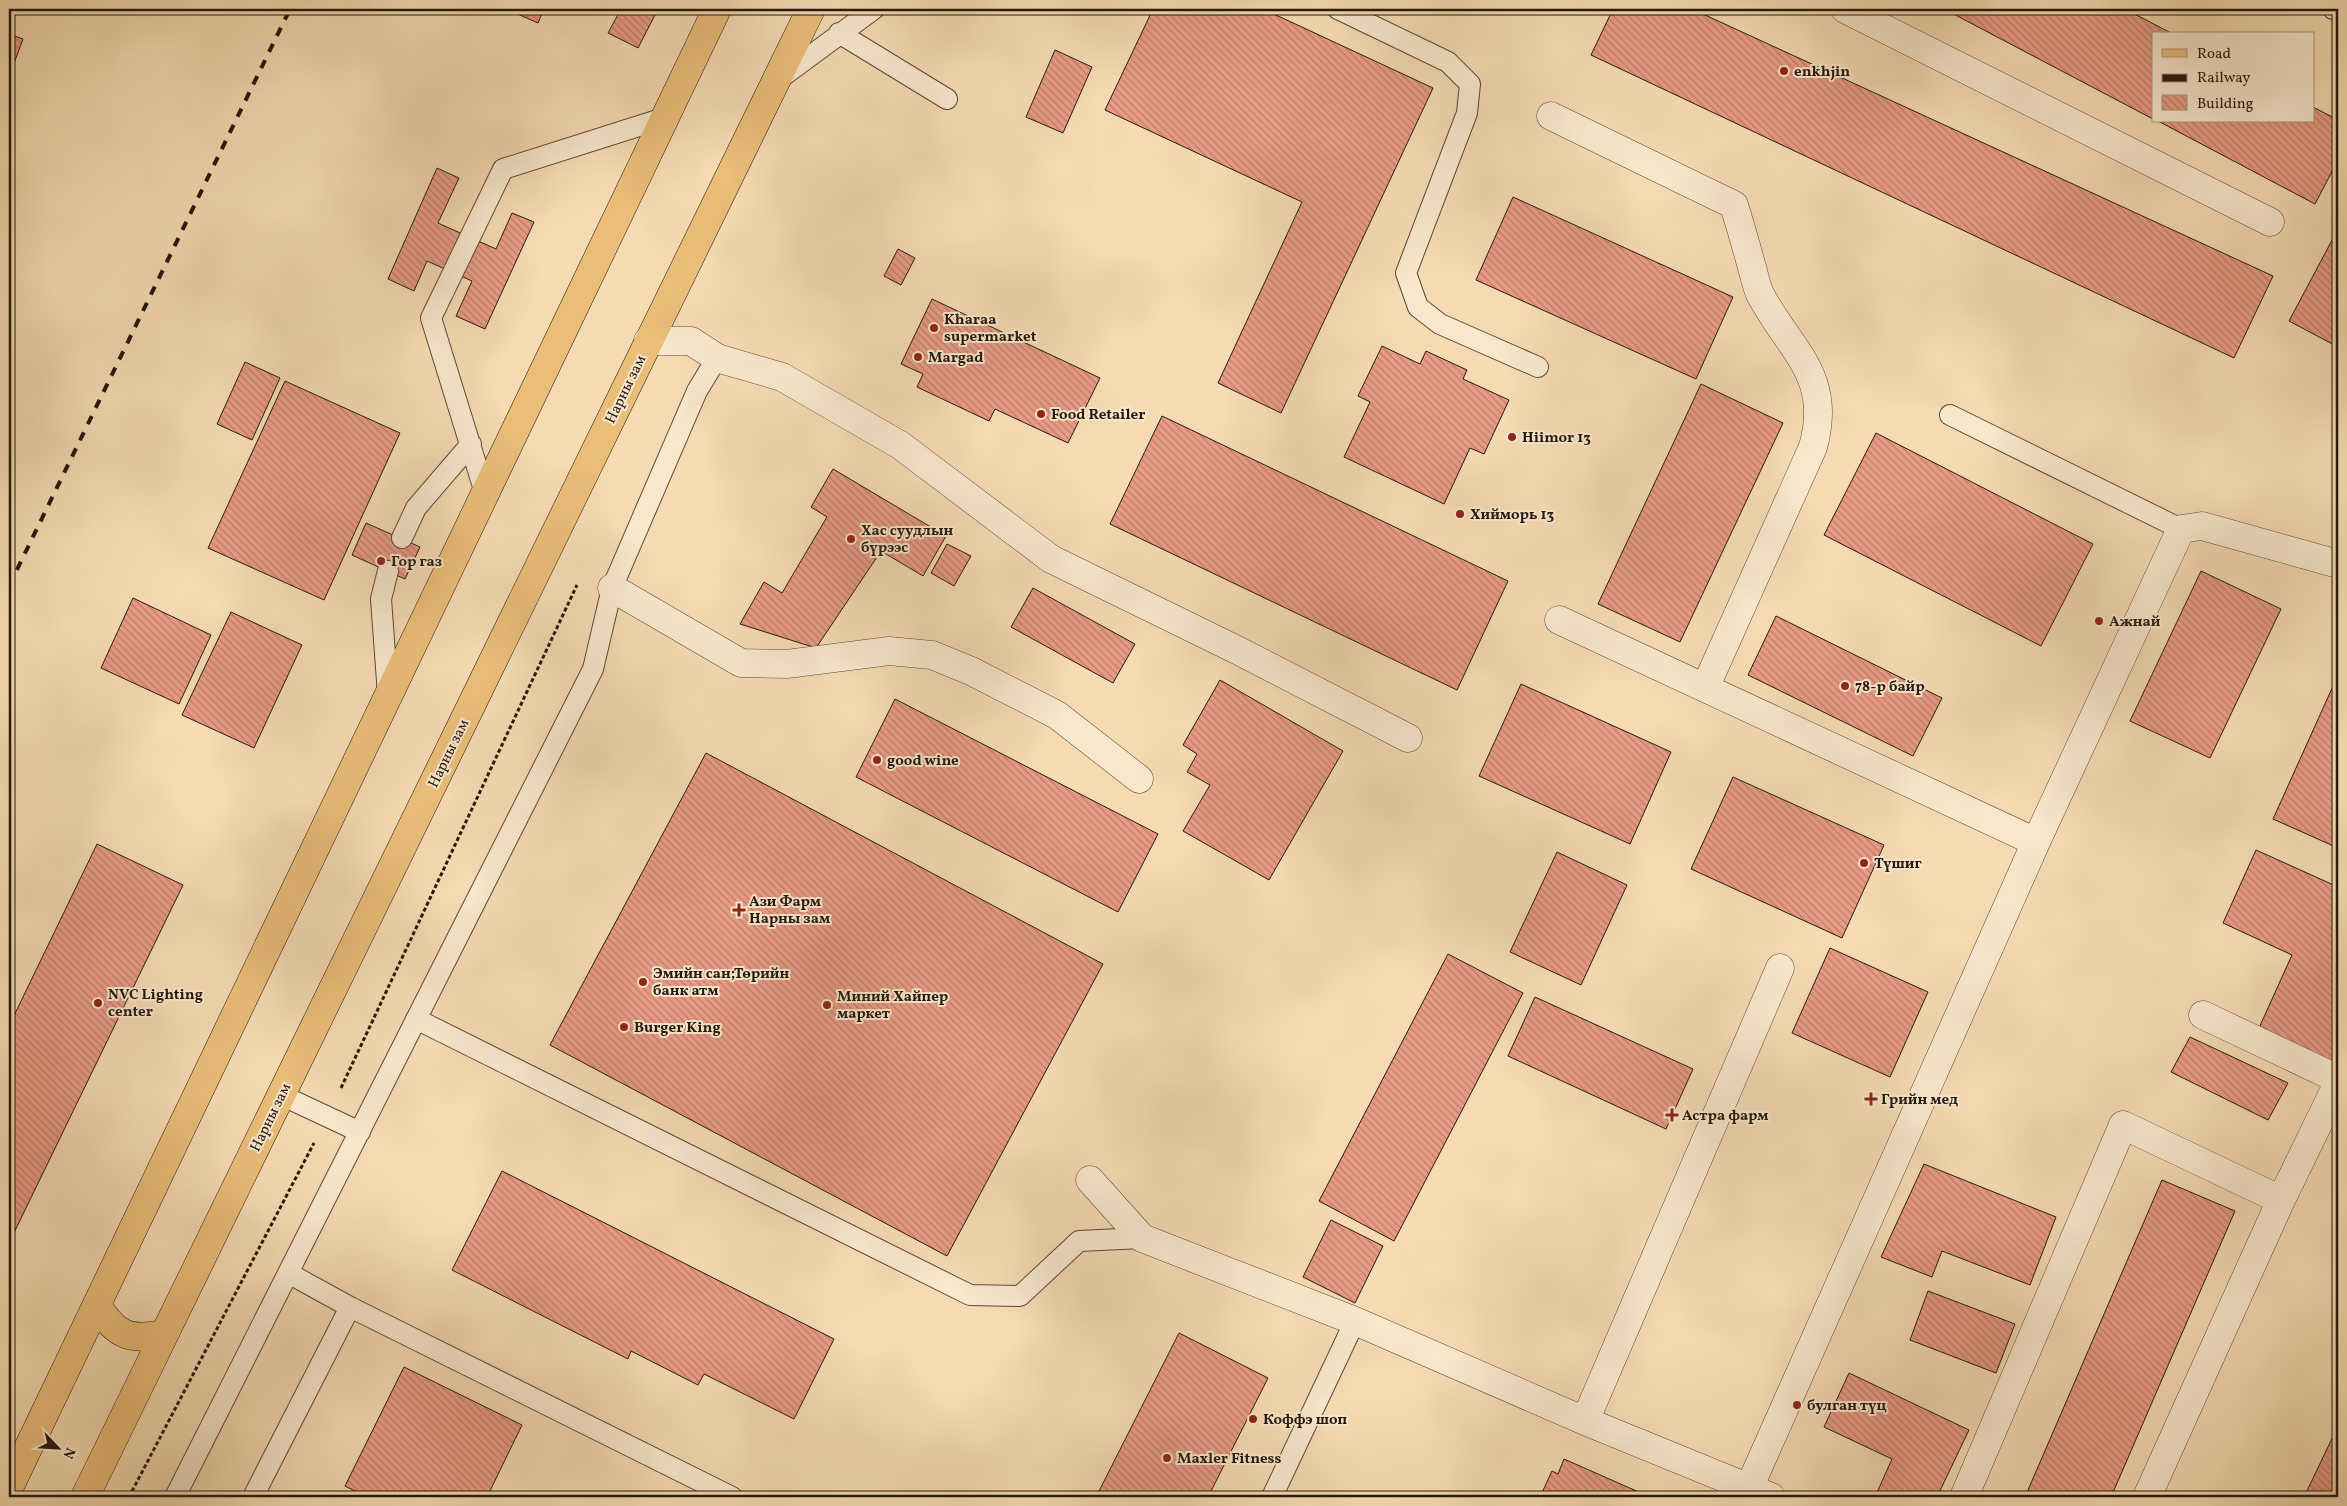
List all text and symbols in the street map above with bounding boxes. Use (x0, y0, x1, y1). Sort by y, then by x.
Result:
legend (2152, 32, 2314, 122)
text: Road (2197, 44, 2231, 65)
place label: enkhjin (1794, 62, 1850, 83)
marker: enkhjin (1778, 65, 1790, 77)
text: Railway (2197, 68, 2250, 89)
text: Building (2197, 94, 2254, 115)
place label: Kharaa supermarket (944, 310, 1037, 348)
marker: Kharaa supermarket (928, 322, 940, 334)
place label: Margad (928, 348, 983, 369)
marker: Margad (912, 351, 924, 363)
street label: Нарны зам (601, 352, 652, 427)
place label: Food Retailer (1051, 405, 1145, 426)
marker: Food Retailer (1035, 408, 1047, 420)
place label: Hiimor 13 (1522, 428, 1591, 449)
marker: Hiimor 13 (1506, 431, 1518, 443)
place label: Хийморь 13 (1470, 505, 1555, 526)
marker: Хийморь 13 (1454, 508, 1466, 520)
place label: Хас суудлын бүрээс (861, 521, 953, 559)
marker: Хас суудлын бүрээс (845, 533, 857, 545)
place label: Гор газ (391, 552, 442, 573)
marker: Гор газ (375, 555, 387, 567)
place label: Ажнай (2109, 612, 2161, 633)
marker: Ажнай (2093, 615, 2105, 627)
place label: 78-р байр (1855, 677, 1925, 698)
marker: 78-р байр (1839, 680, 1851, 692)
street label: Нарны зам (424, 716, 475, 791)
place label: good wine (887, 751, 959, 772)
marker: good wine (871, 754, 883, 766)
place label: Түшиг (1874, 854, 1922, 875)
marker: Түшиг (1858, 857, 1870, 869)
place label: Ази Фарм Нарны зам (749, 892, 830, 930)
marker: Ази Фарм Нарны зам (733, 904, 745, 916)
place label: Эмийн сан;Төрийн банк атм (653, 964, 789, 1002)
marker: Эмийн сан;Төрийн банк атм (637, 976, 649, 988)
place label: NVC Lighting center (108, 985, 203, 1023)
place label: Миний Хайпер маркет (837, 987, 948, 1025)
marker: NVC Lighting center (92, 997, 104, 1009)
marker: Миний Хайпер маркет (821, 999, 833, 1011)
place label: Burger King (634, 1018, 721, 1039)
marker: Burger King (618, 1021, 630, 1033)
street label: Нарны зам (246, 1080, 297, 1155)
place label: Грийн мед (1881, 1090, 1958, 1111)
marker: Грийн мед (1865, 1093, 1877, 1105)
place label: Астра фарм (1682, 1106, 1769, 1127)
marker: Астра фарм (1666, 1109, 1678, 1121)
place label: булган түц (1807, 1396, 1887, 1417)
marker: булган түц (1791, 1399, 1803, 1411)
place label: Коффэ шоп (1263, 1410, 1348, 1431)
marker: Коффэ шоп (1247, 1413, 1259, 1425)
north arrow (32, 1424, 82, 1474)
text: N (58, 1444, 79, 1461)
place label: Maxler Fitness (1177, 1449, 1281, 1470)
marker: Maxler Fitness (1161, 1452, 1173, 1464)

